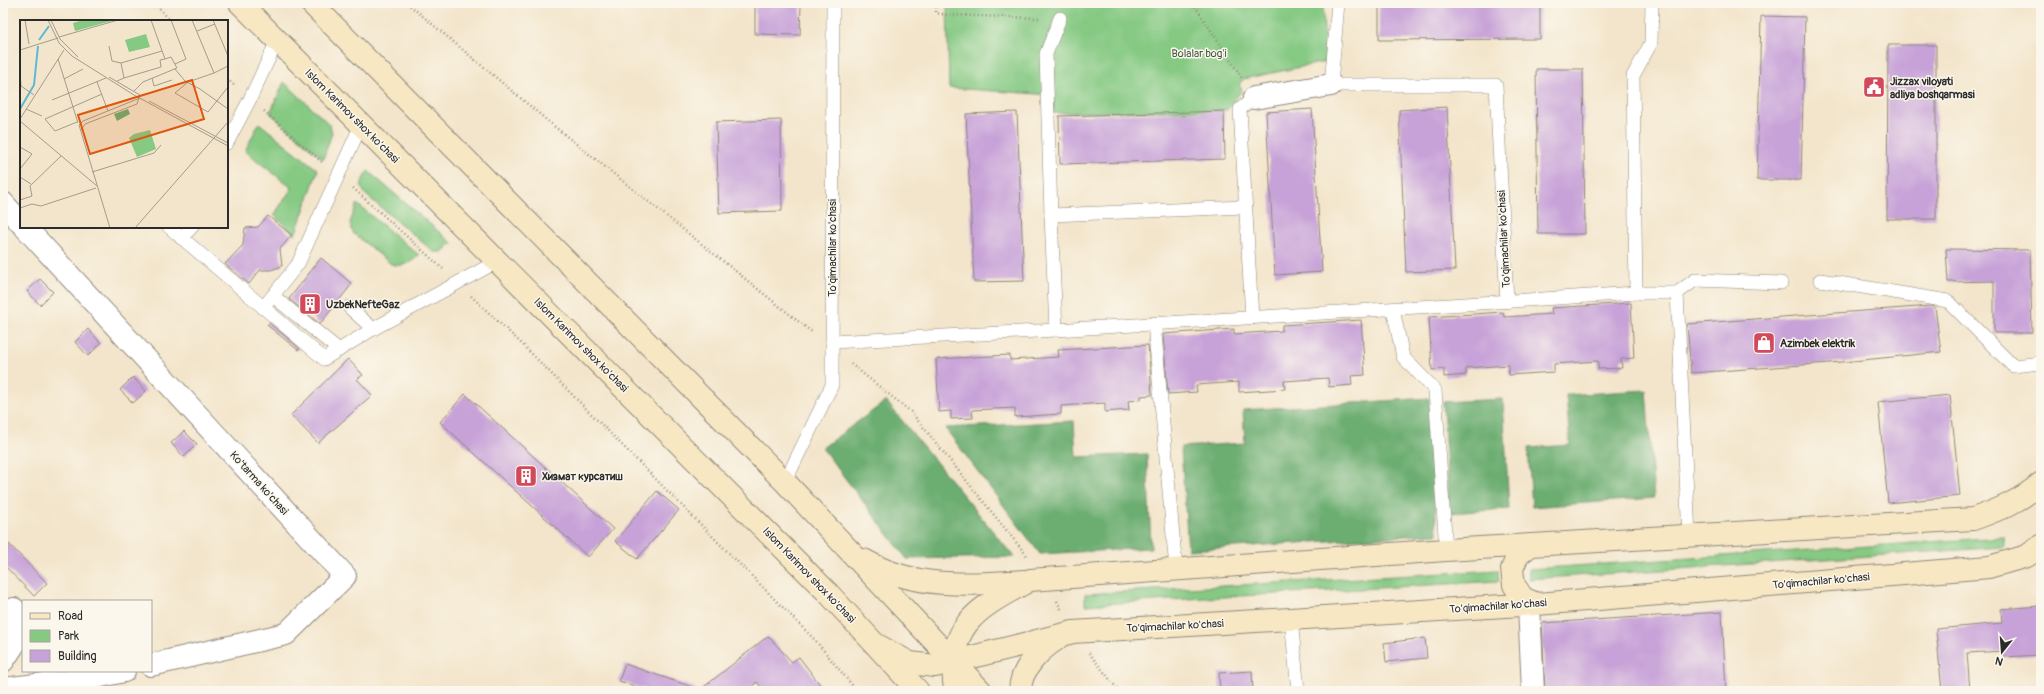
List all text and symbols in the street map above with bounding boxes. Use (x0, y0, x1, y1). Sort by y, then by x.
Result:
inset map (20, 20, 228, 228)
park label: Bolalar bog'i (1172, 47, 1226, 60)
street label: Islom Karimov shox ko'chasi (302, 66, 402, 166)
public building icon: Jizzax viloyati adliya boshqarmasi (1861, 74, 1887, 100)
place label: Jizzax viloyati adliya boshqarmasi (1890, 75, 1975, 101)
street label: To'qimachilar ko'chasi (1495, 190, 1513, 288)
street label: To'qimachilar ko'chasi (826, 199, 839, 297)
building icon: UzbekNefteGaz (297, 291, 323, 317)
street label: Islom Karimov shox ko'chasi (531, 295, 631, 395)
place label: UzbekNefteGaz (326, 298, 400, 311)
shop icon: Azimbek elektrik (1751, 330, 1777, 356)
place label: Azimbek elektrik (1780, 337, 1855, 350)
street label: Ko'tarma ko'chasi (227, 449, 291, 517)
building icon: Хизмат курсатиш (513, 463, 539, 489)
place label: Хизмат курсатиш (542, 470, 623, 483)
street label: Islom Karimov shox ko'chasi (760, 524, 858, 626)
street label: To'qimachilar ko'chasi (1772, 570, 1870, 592)
street label: To'qimachilar ko'chasi (1449, 596, 1547, 616)
legend (22, 600, 152, 672)
text: Road (58, 609, 83, 624)
street label: To'qimachilar ko'chasi (1126, 617, 1224, 635)
text: Park (58, 629, 79, 644)
north arrow (1982, 632, 2022, 672)
text: Building (58, 649, 97, 664)
text: N (1993, 654, 2005, 668)

